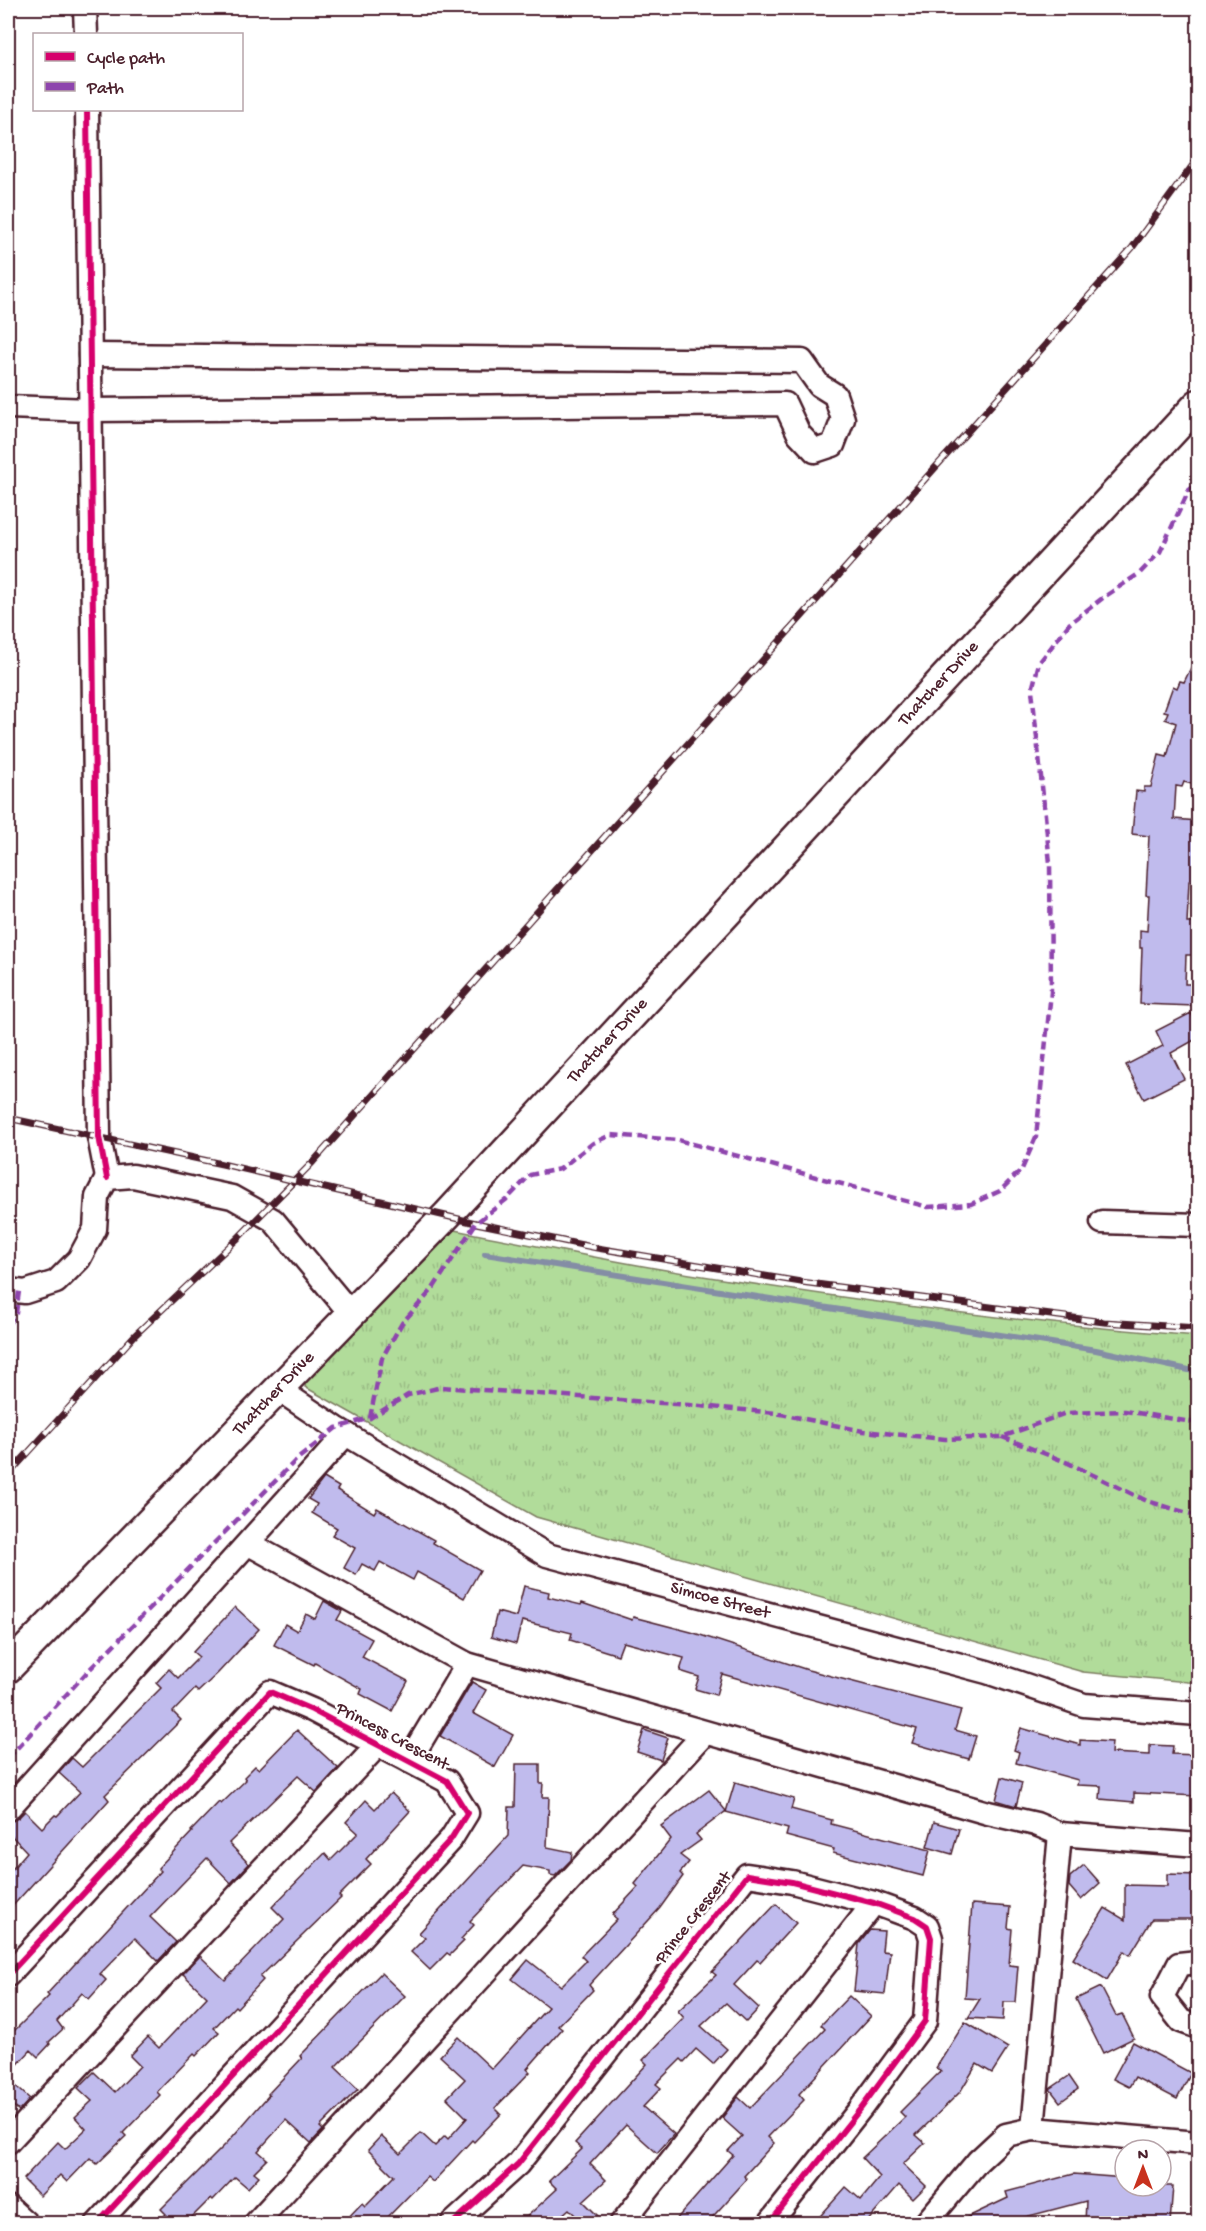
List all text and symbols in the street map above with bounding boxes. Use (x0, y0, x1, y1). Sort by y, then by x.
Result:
legend (33, 33, 243, 111)
text: Cycle path (87, 49, 165, 70)
text: Path (86, 79, 124, 100)
street label: Thatcher Drive (894, 637, 984, 732)
street label: Thatcher Drive (563, 994, 653, 1089)
street label: Thatcher Drive (228, 1347, 320, 1441)
street label: Simcoe Street (668, 1578, 774, 1625)
street label: Princess Crescent (331, 1698, 454, 1776)
street label: Prince Crescent (651, 1866, 738, 1969)
north arrow (1113, 2138, 1173, 2198)
text: N (1138, 2147, 1149, 2166)

